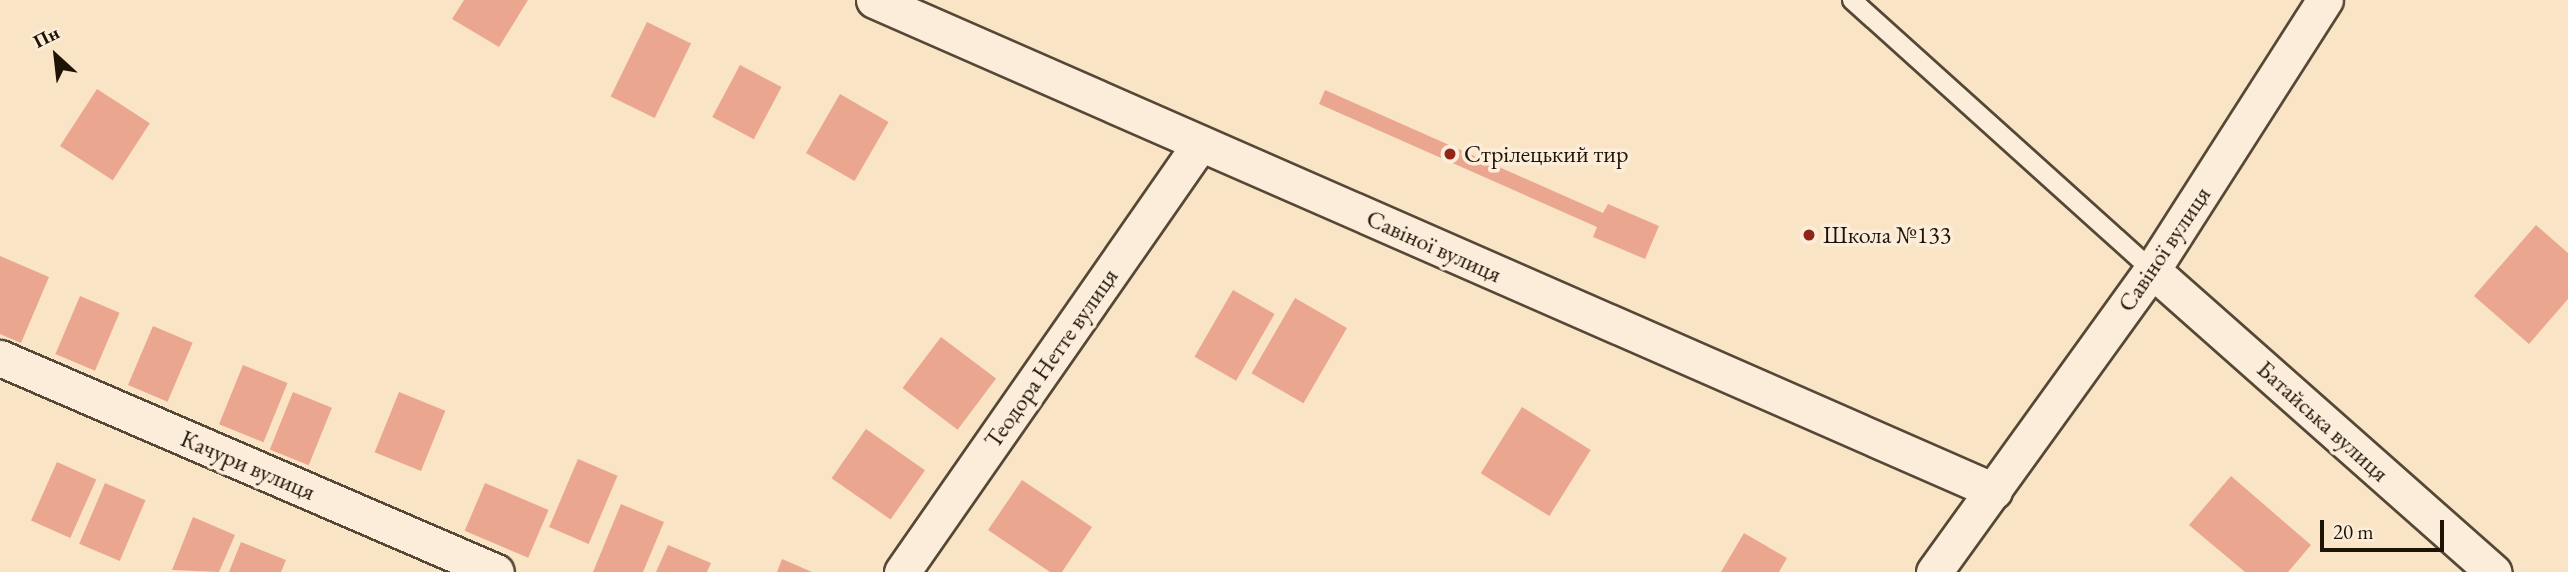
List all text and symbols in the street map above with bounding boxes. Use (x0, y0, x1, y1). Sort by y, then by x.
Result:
text: Пн (29, 20, 63, 54)
north arrow (21, 21, 91, 91)
place label: Стрілецький тир (1464, 140, 1628, 168)
marker: Стрілецький тир (1442, 146, 1458, 162)
street label: Савіної вулиця (2112, 181, 2216, 317)
street label: Савіної вулиця (1362, 203, 1506, 289)
place label: Школа №133 (1823, 221, 1951, 249)
marker: Школа №133 (1801, 227, 1817, 243)
street label: Теодора Нетте вулиця (978, 263, 1124, 453)
street label: Батайська вулиця (2251, 354, 2395, 488)
street label: Качури вулиця (176, 424, 320, 506)
scale bar (2323, 505, 2447, 550)
text: 20 m (2333, 518, 2374, 545)

